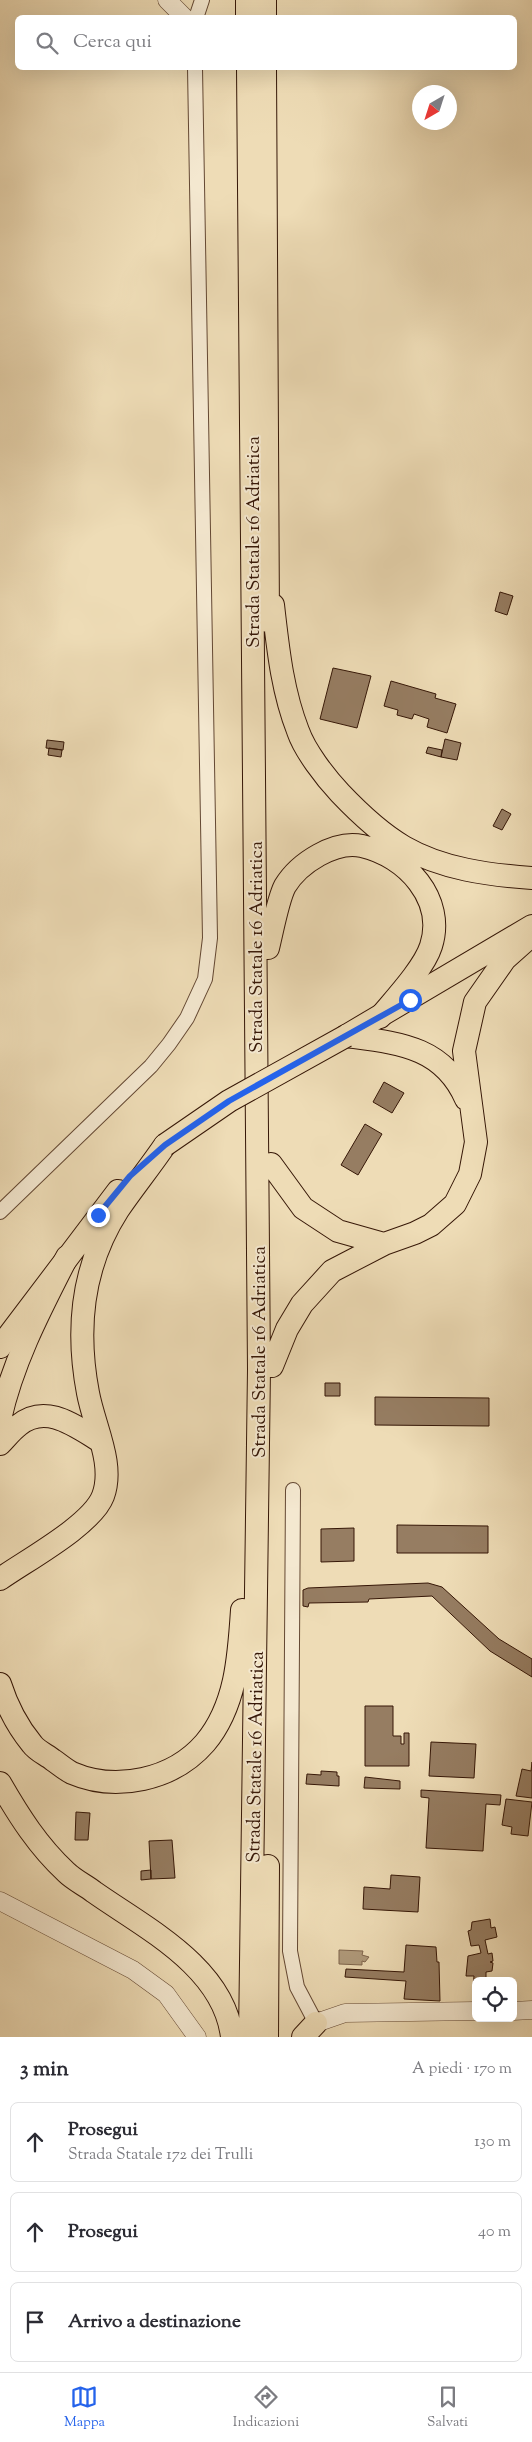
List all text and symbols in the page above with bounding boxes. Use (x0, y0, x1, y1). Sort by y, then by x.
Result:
search box (15, 15, 517, 70)
icon: search (33, 29, 61, 57)
text: Cerca qui (73, 29, 152, 56)
north arrow (412, 85, 457, 130)
street label: Strada Statale 16 Adriatica (241, 436, 268, 648)
street label: Strada Statale 16 Adriatica (244, 841, 271, 1053)
route start (399, 989, 422, 1012)
route end (87, 1204, 110, 1227)
street label: Strada Statale 16 Adriatica (247, 1246, 274, 1458)
street label: Strada Statale 16 Adriatica (241, 1651, 272, 1863)
map controls (472, 1977, 517, 2022)
button: locate (472, 1977, 517, 2022)
text: 3 min (20, 2055, 69, 2085)
text: A piedi · 170 m (412, 2058, 512, 2081)
text: Prosegui (68, 2117, 138, 2144)
icon: ahead (21, 2128, 49, 2156)
text: 130 m (474, 2131, 511, 2154)
text: Strada Statale 172 dei Trulli (68, 2144, 253, 2167)
icon: ahead (21, 2218, 49, 2246)
text: Prosegui (68, 2219, 138, 2246)
text: 40 m (478, 2221, 511, 2244)
icon: arrive (21, 2308, 49, 2336)
text: Arrivo a destinazione (68, 2309, 241, 2336)
tab: Mappa (64, 2383, 105, 2433)
tab: Indicazioni (233, 2383, 299, 2433)
tab: Salvati (427, 2383, 468, 2433)

